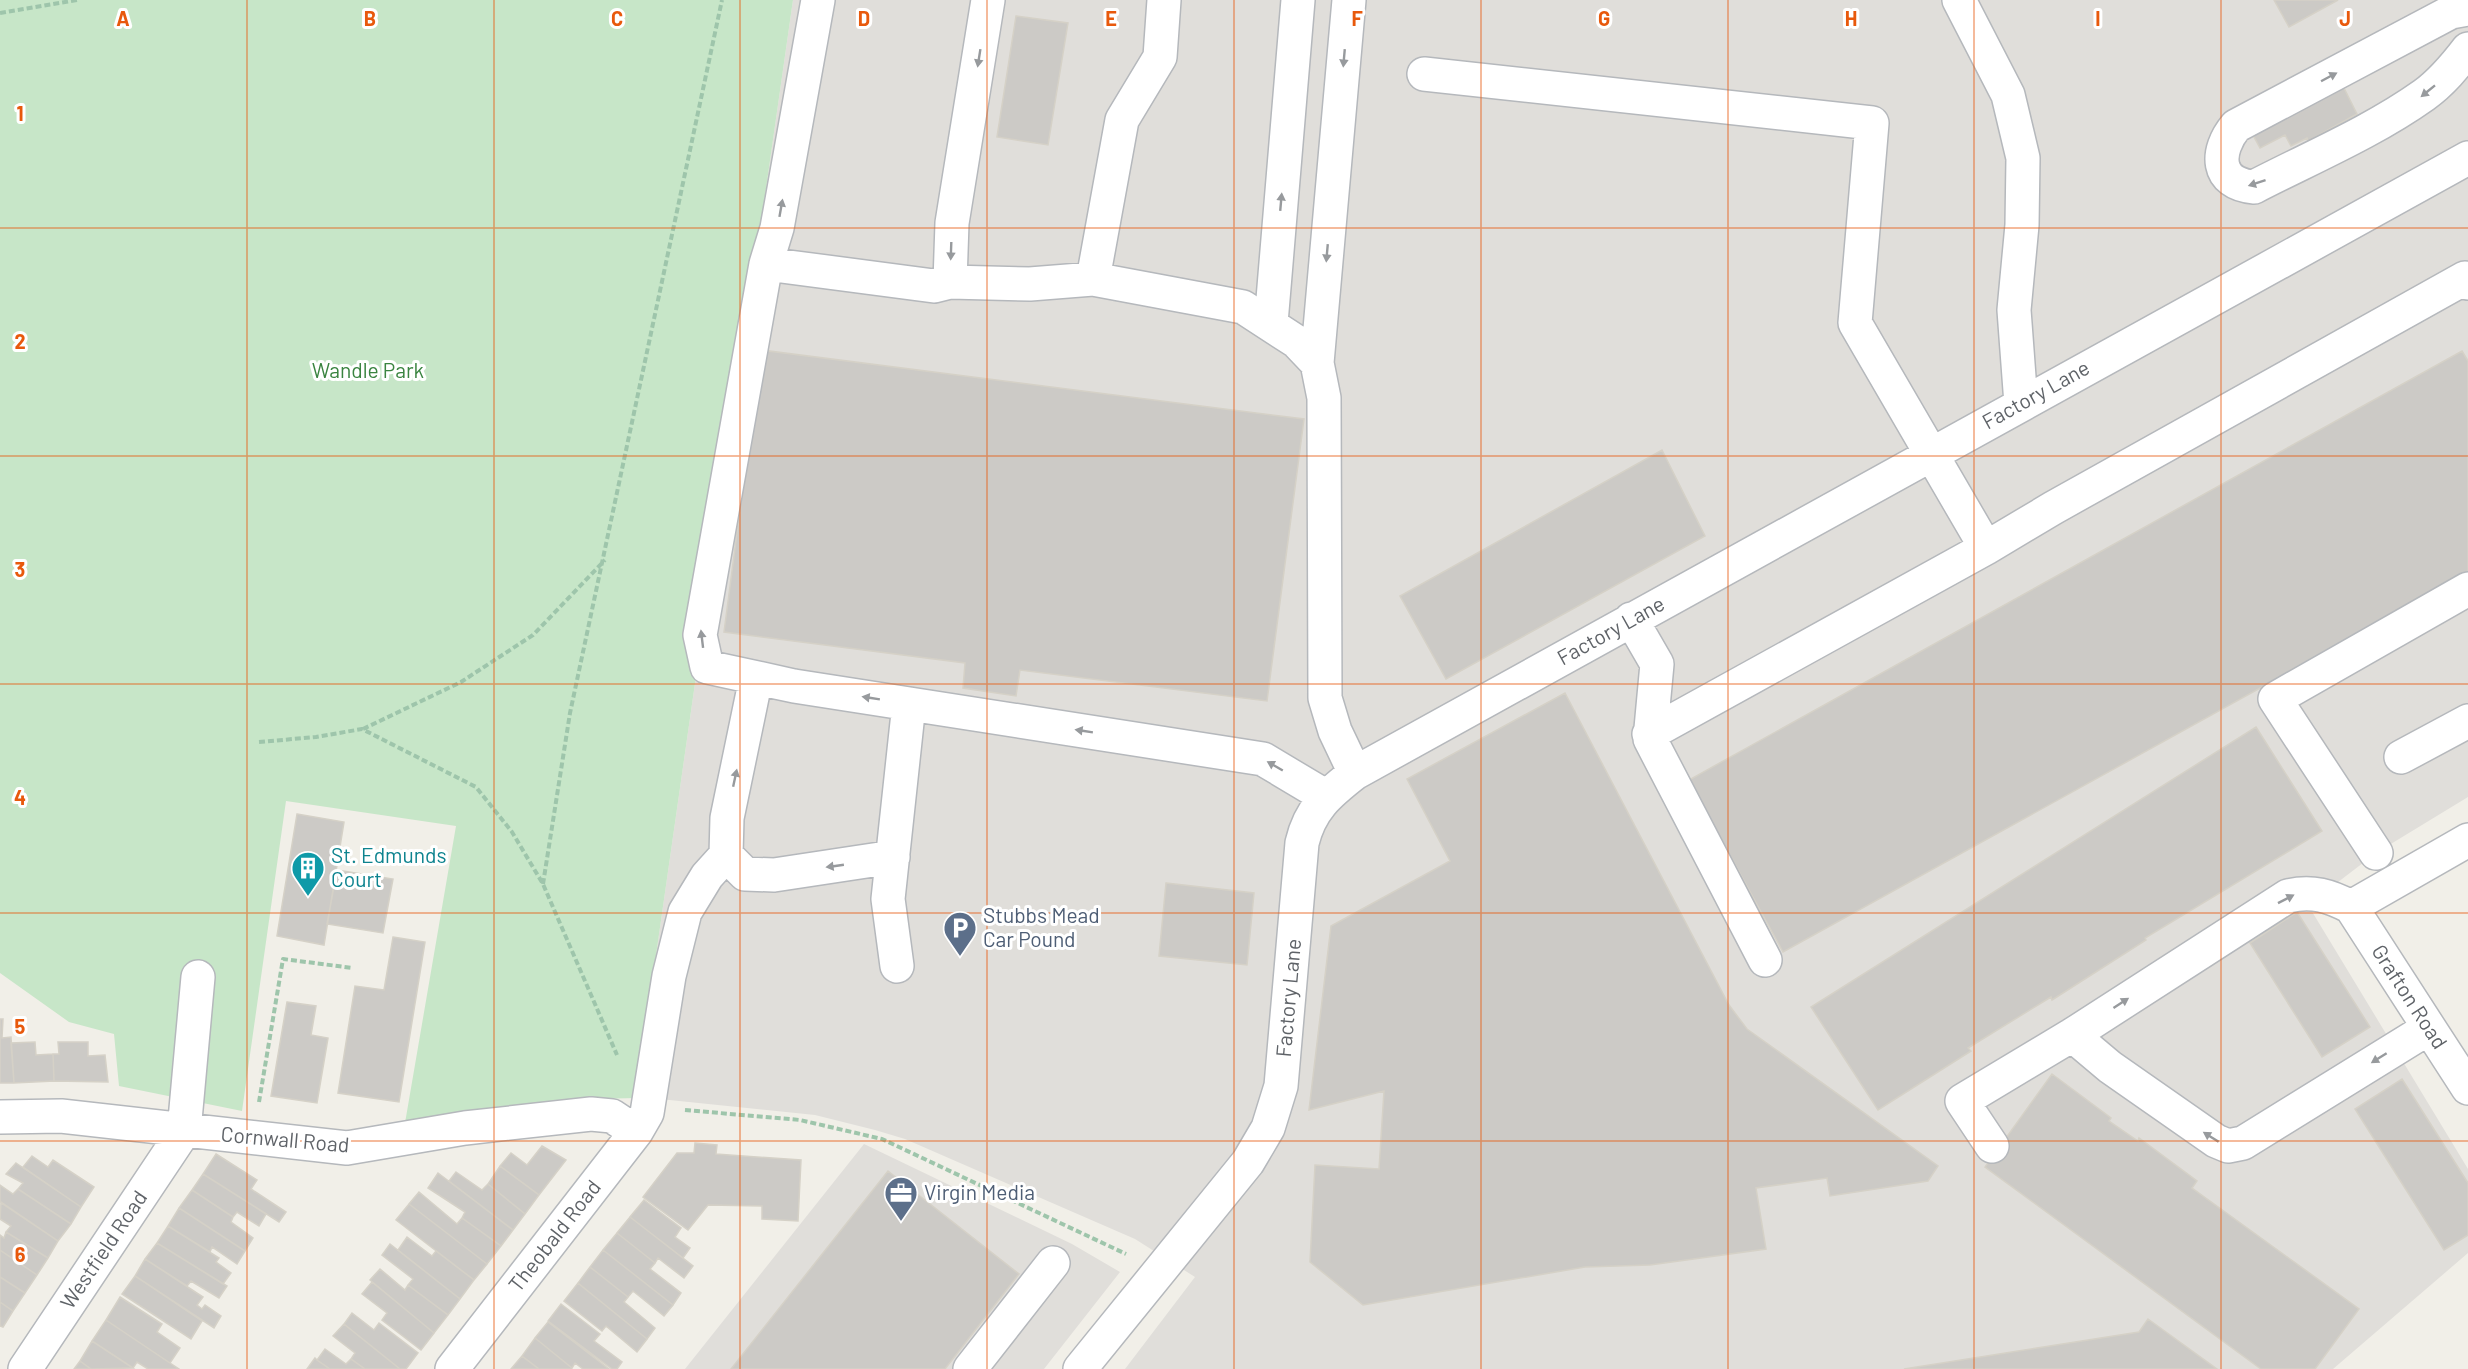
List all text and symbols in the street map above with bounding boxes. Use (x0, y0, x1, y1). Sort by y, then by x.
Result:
text: A (116, 6, 130, 30)
text: B (364, 6, 376, 30)
text: C (611, 6, 623, 30)
text: D (858, 6, 870, 30)
text: E (1105, 6, 1117, 30)
text: F (1351, 6, 1363, 30)
text: G (1598, 6, 1610, 30)
text: H (1845, 6, 1857, 30)
text: I (2095, 6, 2101, 30)
text: J (2339, 6, 2351, 30)
one-way arrow (974, 48, 983, 67)
one-way arrow (1339, 49, 1349, 68)
one-way arrow (2321, 72, 2338, 82)
one-way arrow (2421, 84, 2436, 97)
text: 1 (16, 101, 24, 125)
one-way arrow (2248, 179, 2266, 188)
one-way arrow (1277, 192, 1286, 211)
one-way arrow (777, 198, 786, 217)
one-way arrow (946, 241, 955, 260)
one-way arrow (1322, 243, 1332, 262)
text: 2 (14, 329, 26, 353)
street label: Factory Lane (1977, 354, 2093, 433)
park label: Wandle Park (312, 357, 424, 382)
text: 3 (15, 557, 25, 581)
street label: Factory Lane (1552, 590, 1668, 669)
one-way arrow (697, 629, 707, 648)
one-way arrow (861, 693, 880, 702)
one-way arrow (1074, 726, 1093, 735)
one-way arrow (1266, 761, 1283, 771)
one-way arrow (731, 768, 740, 787)
text: 4 (14, 785, 26, 809)
place label: St. Edmunds Court (331, 842, 446, 891)
building icon: St. Edmunds Court (290, 850, 326, 897)
one-way arrow (825, 861, 844, 871)
one-way arrow (2277, 894, 2294, 903)
place label: Stubbs Mead Car Pound (983, 902, 1100, 951)
parking icon: Stubbs Mead Car Pound (942, 910, 978, 957)
street label: Factory Lane (1270, 938, 1305, 1058)
street label: Grafton Road (2367, 939, 2453, 1053)
one-way arrow (2113, 998, 2130, 1009)
text: 5 (15, 1014, 26, 1038)
one-way arrow (2371, 1053, 2387, 1064)
street label: Cornwall Road (220, 1120, 350, 1157)
one-way arrow (2202, 1131, 2219, 1142)
street label: Theobald Road (502, 1174, 605, 1296)
office icon: Virgin Media (883, 1175, 919, 1222)
place label: Virgin Media (924, 1179, 1035, 1204)
street label: Westfield Road (54, 1185, 151, 1313)
text: 6 (15, 1242, 26, 1266)

